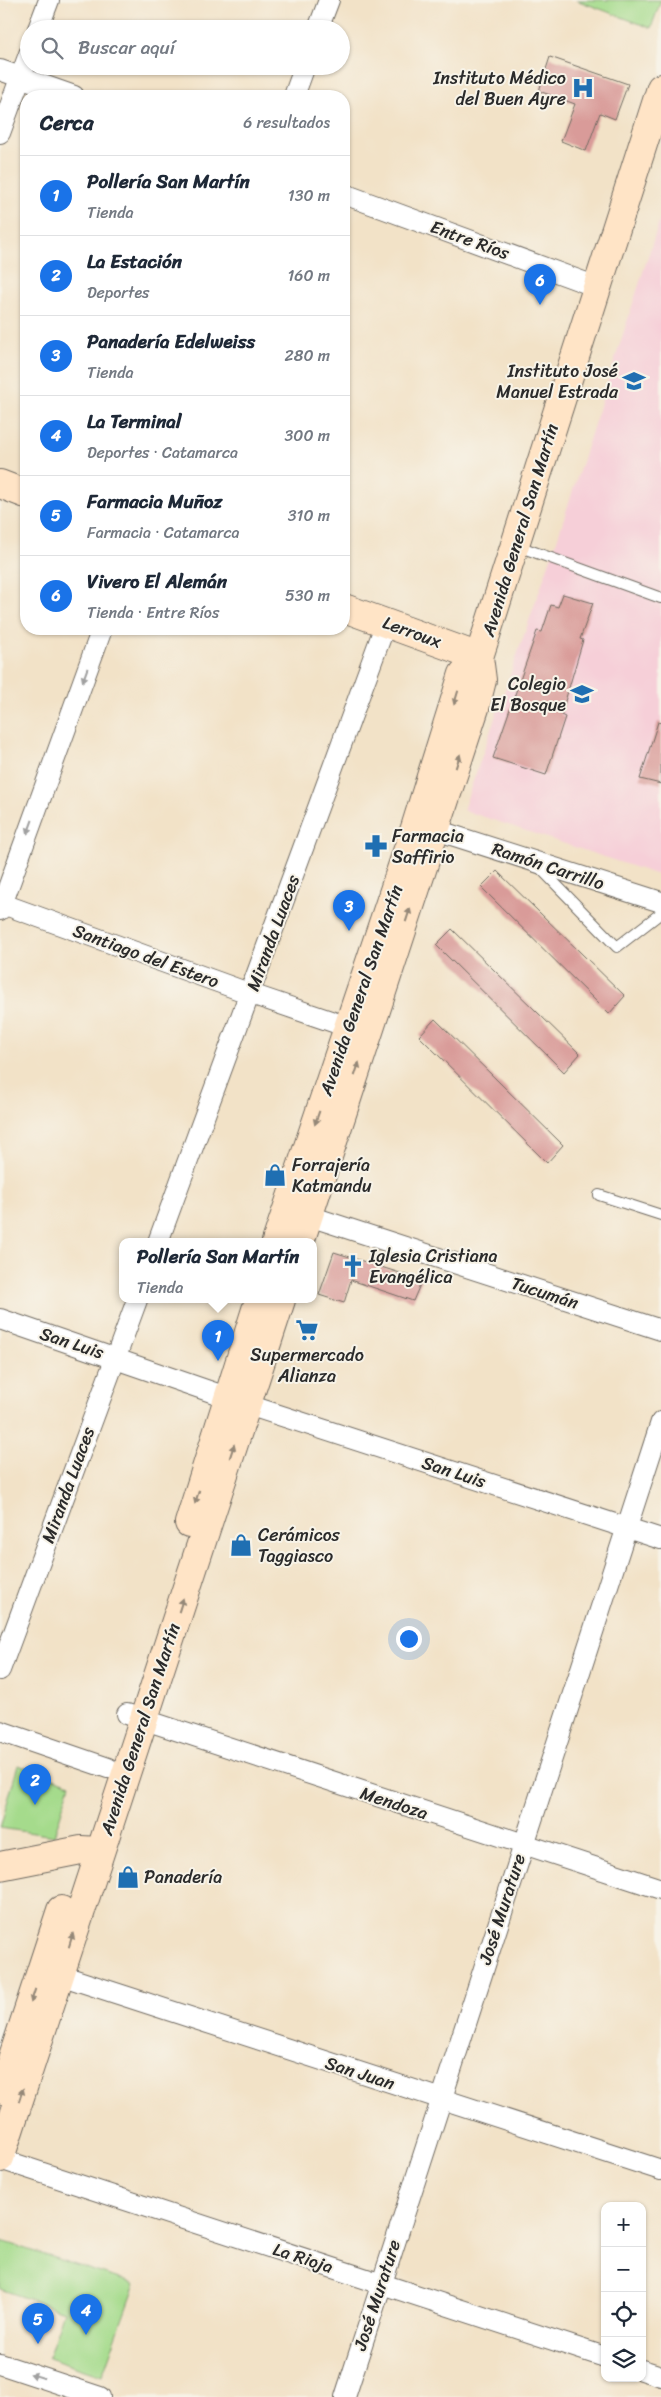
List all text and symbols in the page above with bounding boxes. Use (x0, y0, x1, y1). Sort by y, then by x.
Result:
search box (20, 20, 350, 75)
text: Buscar aquí (78, 31, 175, 64)
icon: search (38, 34, 66, 62)
place label: Instituto Médico del Buen Ayre (432, 62, 566, 115)
hospital icon: Instituto Médico del Buen Ayre (570, 75, 596, 101)
text: Cerca (40, 104, 94, 142)
text: 6 resultados (243, 108, 330, 137)
text: Pollería San Martín (87, 165, 250, 198)
text: 1 (53, 181, 59, 210)
text: 130 m (288, 181, 330, 210)
text: Tienda (87, 198, 134, 227)
street label: Entre Ríos (426, 211, 515, 269)
text: La Estación (87, 245, 182, 278)
text: 2 (51, 261, 61, 290)
text: 160 m (287, 261, 330, 290)
pin: 6 (524, 264, 556, 305)
text: Deportes (87, 278, 149, 307)
text: Panadería Edelweiss (87, 325, 255, 358)
text: 3 (52, 341, 60, 370)
text: 280 m (285, 341, 330, 370)
place label: Instituto José Manuel Estrada (496, 355, 619, 408)
text: Tienda (87, 358, 134, 387)
school or university icon: Instituto José Manuel Estrada (621, 368, 647, 394)
text: La Terminal (87, 405, 181, 438)
street label: Avenida General San Martín (472, 419, 568, 642)
text: 4 (51, 421, 61, 450)
text: 300 m (285, 421, 330, 450)
text: Deportes · Catamarca (87, 438, 238, 467)
text: Farmacia Muñoz (87, 485, 222, 518)
text: 5 (51, 501, 61, 530)
text: 310 m (288, 501, 330, 530)
text: Farmacia · Catamarca (87, 518, 240, 547)
text: Vivero El Alemán (87, 565, 227, 598)
text: 6 (51, 581, 61, 610)
text: 530 m (285, 581, 330, 610)
text: Tienda · Entre Ríos (87, 598, 219, 627)
street label: Lerroux (378, 607, 447, 658)
one-way arrow (81, 667, 88, 682)
place label: Colegio El Bosque (490, 668, 566, 721)
school or university icon: Colegio El Bosque (569, 681, 595, 707)
one-way arrow (451, 691, 459, 706)
one-way arrow (454, 753, 462, 768)
one-way arrow (26, 820, 33, 835)
place label: Farmacia Saffirio (392, 820, 464, 873)
pharmacy icon: Farmacia Saffirio (363, 833, 389, 859)
street label: Ramón Carrillo (488, 833, 608, 899)
street label: Miranda Luaces (237, 870, 309, 996)
street label: Avenida General San Martín (310, 880, 412, 1101)
pin: 3 (333, 890, 365, 931)
one-way arrow (404, 907, 412, 922)
street label: Santiago del Estero (68, 915, 224, 997)
one-way arrow (353, 1062, 361, 1077)
one-way arrow (313, 1111, 321, 1126)
place label: Forrajería Katmandu (292, 1149, 372, 1202)
shop icon: Forrajería Katmandu (262, 1162, 288, 1188)
popup (119, 1238, 317, 1303)
text: Pollería San Martín (137, 1240, 299, 1273)
place label: Iglesia Cristiana Evangélica (368, 1240, 498, 1293)
church icon: Iglesia Cristiana Evangélica (340, 1253, 366, 1279)
street label: Tucumán (507, 1267, 583, 1319)
text: Tienda (137, 1273, 183, 1302)
supermarket icon: Supermercado Alianza (294, 1317, 320, 1343)
street label: San Luis (36, 1318, 109, 1369)
pin: 1 (202, 1320, 234, 1361)
place label: Supermercado Alianza (250, 1339, 364, 1392)
street label: Miranda Luaces (32, 1422, 104, 1548)
one-way arrow (229, 1444, 236, 1459)
street label: San Luis (418, 1447, 491, 1498)
one-way arrow (193, 1489, 200, 1504)
place label: Cerámicos Taggiasco (258, 1519, 341, 1572)
shop icon: Cerámicos Taggiasco (228, 1532, 254, 1558)
one-way arrow (178, 1598, 185, 1613)
street label: Avenida General San Martín (90, 1618, 190, 1840)
your location (396, 1626, 422, 1652)
pin: 2 (19, 1764, 51, 1805)
street label: Mendoza (356, 1777, 432, 1829)
street label: José Murature (469, 1849, 535, 1969)
place label: Panadería (144, 1861, 222, 1893)
shop icon: Panadería (115, 1864, 141, 1890)
one-way arrow (68, 1933, 76, 1948)
one-way arrow (28, 1989, 36, 2004)
street label: San Juan (321, 2047, 399, 2099)
one-way arrow (18, 2087, 25, 2102)
map controls (601, 2202, 646, 2382)
button: + (601, 2202, 646, 2247)
street label: La Rioja (269, 2233, 337, 2283)
street label: José Murature (344, 2235, 410, 2355)
button: − (601, 2247, 646, 2292)
button: locate (601, 2292, 646, 2337)
pin: 4 (70, 2294, 102, 2335)
pin: 5 (22, 2303, 54, 2344)
button: layers (601, 2337, 646, 2382)
one-way arrow (29, 2372, 44, 2380)

